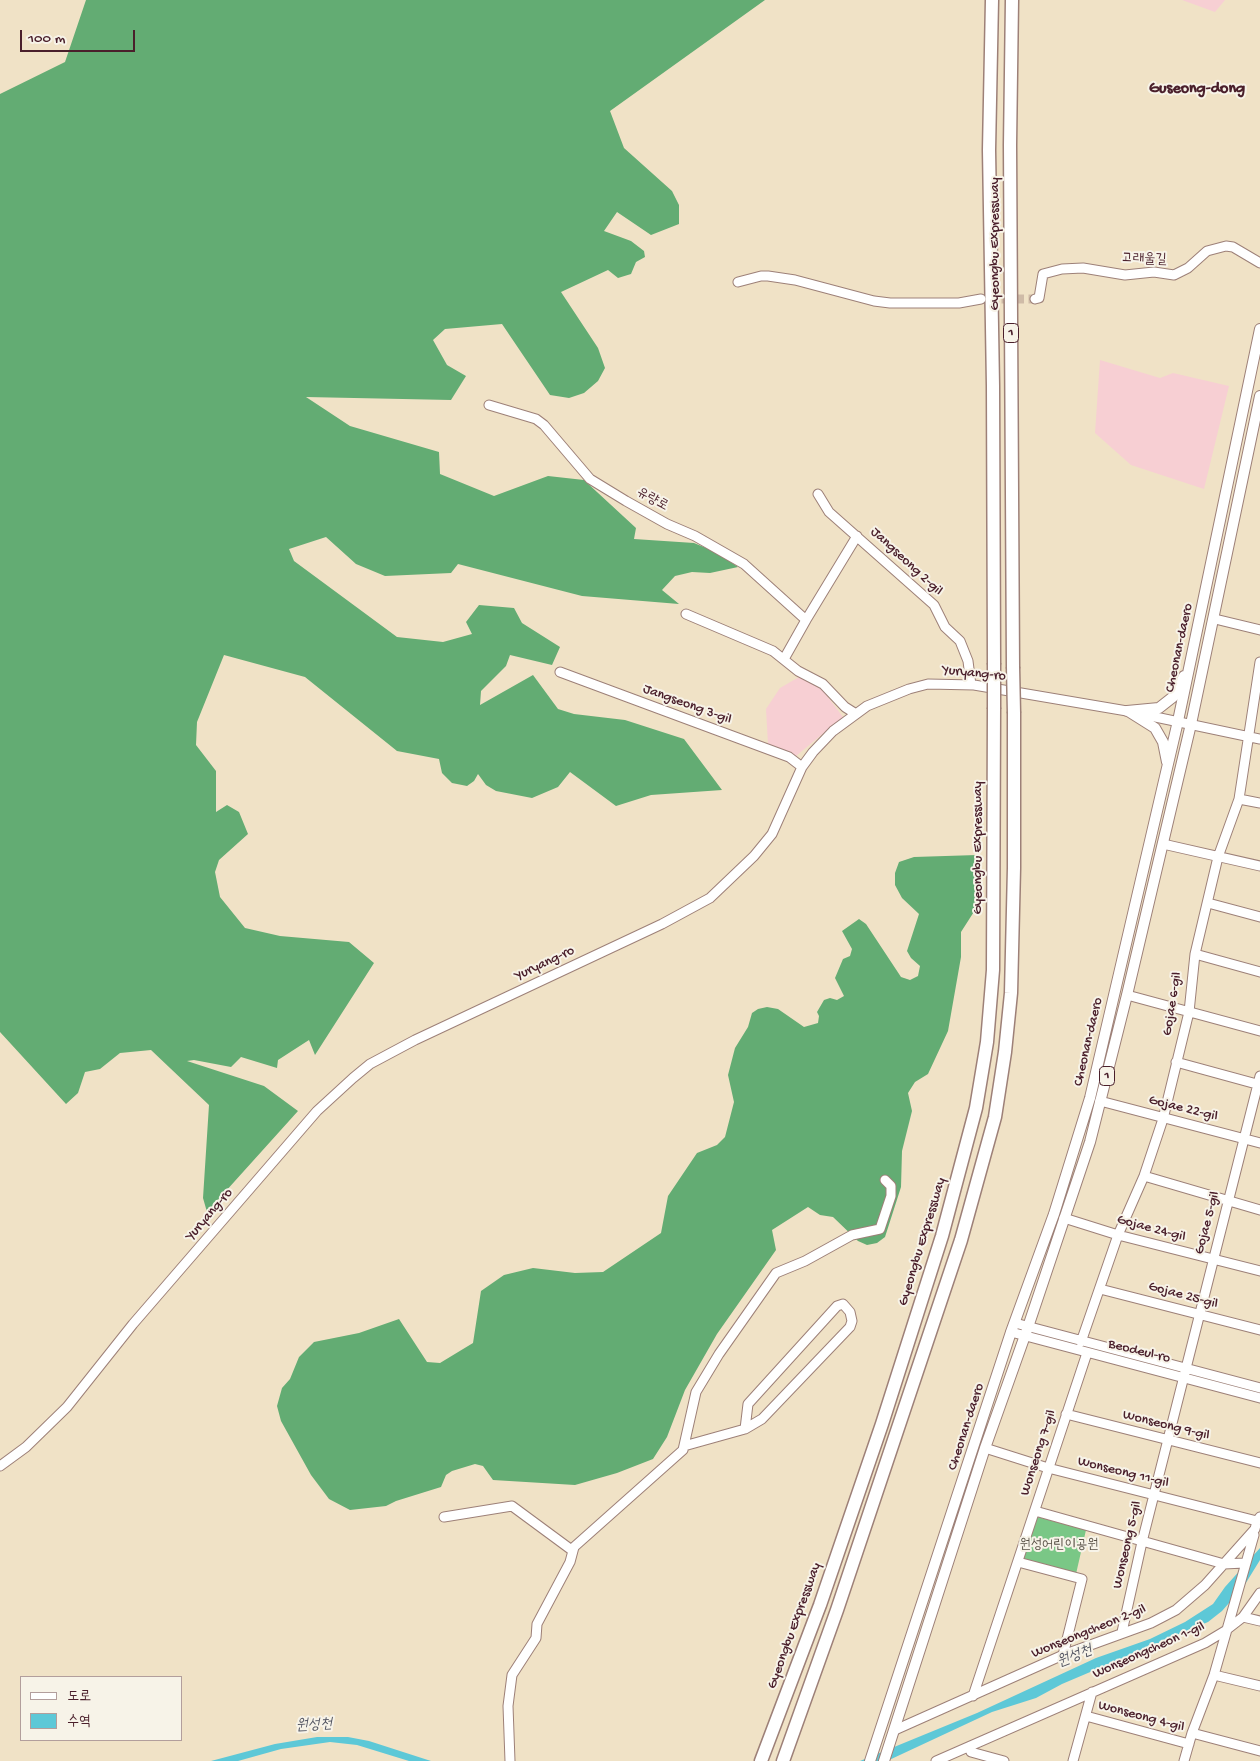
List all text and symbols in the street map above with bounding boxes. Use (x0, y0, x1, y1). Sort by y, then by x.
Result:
scale bar (22, 20, 138, 52)
text: 100 m (28, 30, 65, 48)
district label: Guseong-dong (1149, 80, 1245, 100)
street label: Gyeongbu Expressway (988, 177, 1004, 311)
street label: 고래울길 (1121, 251, 1167, 269)
road number: 1 (1004, 323, 1018, 342)
street label: 유량로 (633, 484, 671, 516)
street label: Jangseong 2-gil (866, 524, 946, 600)
street label: Cheonan-daero (1162, 602, 1198, 694)
street label: Yuryang-ro (941, 662, 1007, 686)
street label: Jangseong 3-gil (640, 681, 734, 729)
street label: Gyeongbu Expressway (971, 781, 987, 915)
street label: Yuryang-ro (512, 943, 578, 985)
street label: Gojae 6-gil (1160, 971, 1186, 1037)
street label: Cheonan-daero (1071, 996, 1107, 1088)
road number: 1 (1100, 1066, 1114, 1086)
street label: Gojae 22-gil (1147, 1092, 1219, 1126)
street label: Gyeongbu Expressway (896, 1176, 950, 1308)
street label: Yuryang-ro (183, 1185, 237, 1245)
street label: Gojae 5-gil (1192, 1190, 1224, 1256)
street label: Gojae 24-gil (1115, 1212, 1187, 1246)
street label: Gojae 25-gil (1146, 1279, 1220, 1313)
street label: Beodeul-ro (1106, 1336, 1172, 1368)
street label: Cheonan-daero (945, 1381, 989, 1473)
street label: Wonseong 9-gil (1121, 1407, 1211, 1445)
street label: Wonseong 7-gil (1017, 1408, 1061, 1498)
street label: Wonseong 11-gil (1076, 1454, 1170, 1492)
street label: Wonseong 5-gil (1110, 1500, 1146, 1590)
park label: 원성어린이공원 (1020, 1538, 1098, 1554)
street label: Gyeongbu Expressway (764, 1561, 826, 1691)
street label: Wonseongcheon 2-gil (1029, 1601, 1149, 1663)
street label: Wonseongcheon 1-gil (1090, 1619, 1208, 1683)
water label: 원성천 (1055, 1642, 1095, 1672)
legend (20, 1676, 182, 1741)
text: 도로 (67, 1688, 91, 1706)
street label: Wonseong 4-gil (1096, 1697, 1186, 1737)
text: 수역 (67, 1713, 91, 1731)
water label: 원성천 (295, 1716, 333, 1736)

